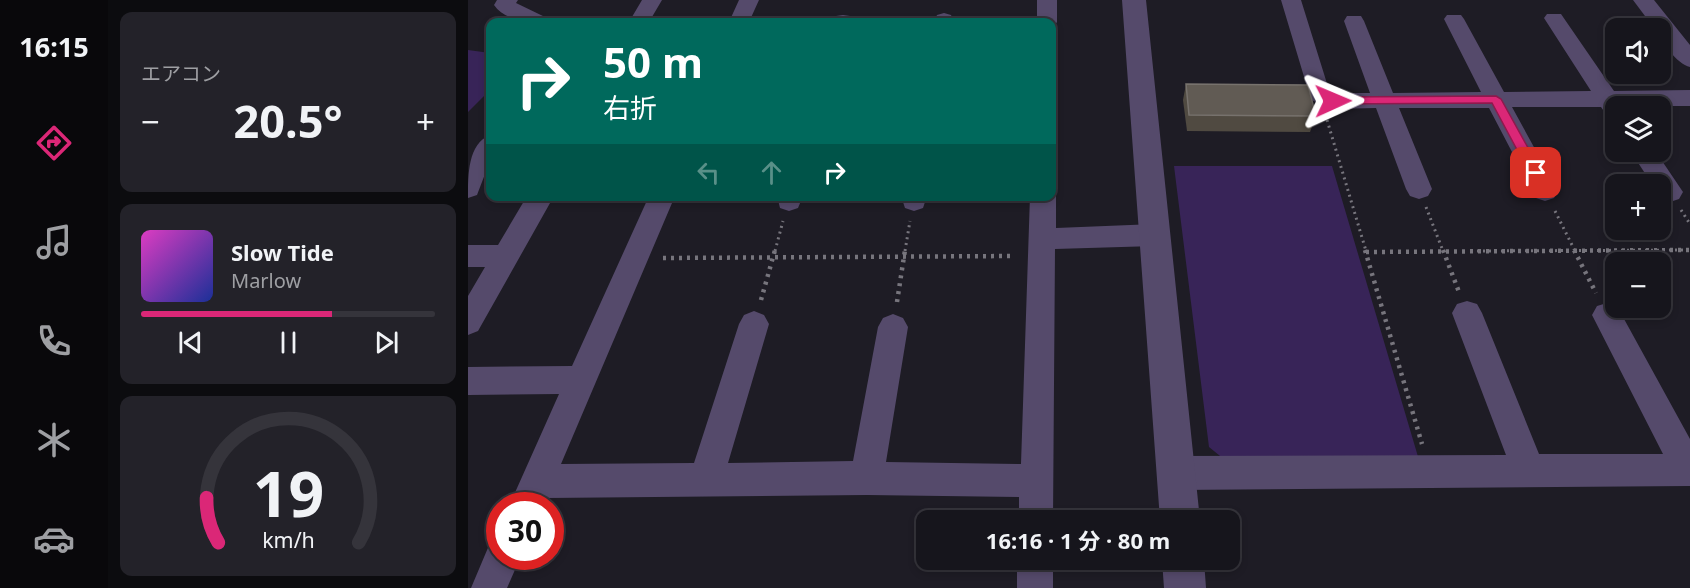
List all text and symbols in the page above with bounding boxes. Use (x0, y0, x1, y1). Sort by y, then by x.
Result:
map controls (1605, 18, 1671, 318)
button: sound (1605, 18, 1671, 84)
text: 16:15 (19, 28, 89, 65)
text: 50 m (603, 33, 703, 90)
icon: right (504, 42, 582, 120)
text: エアコン (141, 60, 221, 87)
position arrow (1301, 69, 1365, 133)
text: 右折 (603, 89, 657, 126)
text: 20.5° (234, 90, 342, 151)
button: layers (1605, 96, 1671, 162)
text: − (141, 99, 160, 144)
text: + (416, 99, 435, 144)
icon: directions (33, 122, 75, 164)
pin (1510, 147, 1561, 198)
icon: left (692, 156, 725, 189)
icon: ahead (755, 156, 788, 189)
icon: right (818, 156, 851, 189)
icon: arrive (1519, 156, 1552, 189)
button: + (1605, 174, 1671, 240)
icon: music (33, 221, 75, 263)
text: Slow Tide (231, 237, 334, 267)
button: − (1605, 252, 1671, 318)
text: Marlow (231, 267, 301, 294)
icon: phone (33, 320, 75, 362)
icon: previous (174, 326, 207, 359)
icon: pause (272, 326, 305, 359)
icon: next (370, 326, 403, 359)
icon: climate (33, 419, 75, 461)
text: 19 (252, 450, 324, 535)
speed limit sign: 30 (486, 492, 564, 570)
icon: car (33, 518, 75, 560)
text: km/h (262, 525, 314, 554)
text: 16:16 · 1 分 · 80 m (986, 525, 1170, 555)

